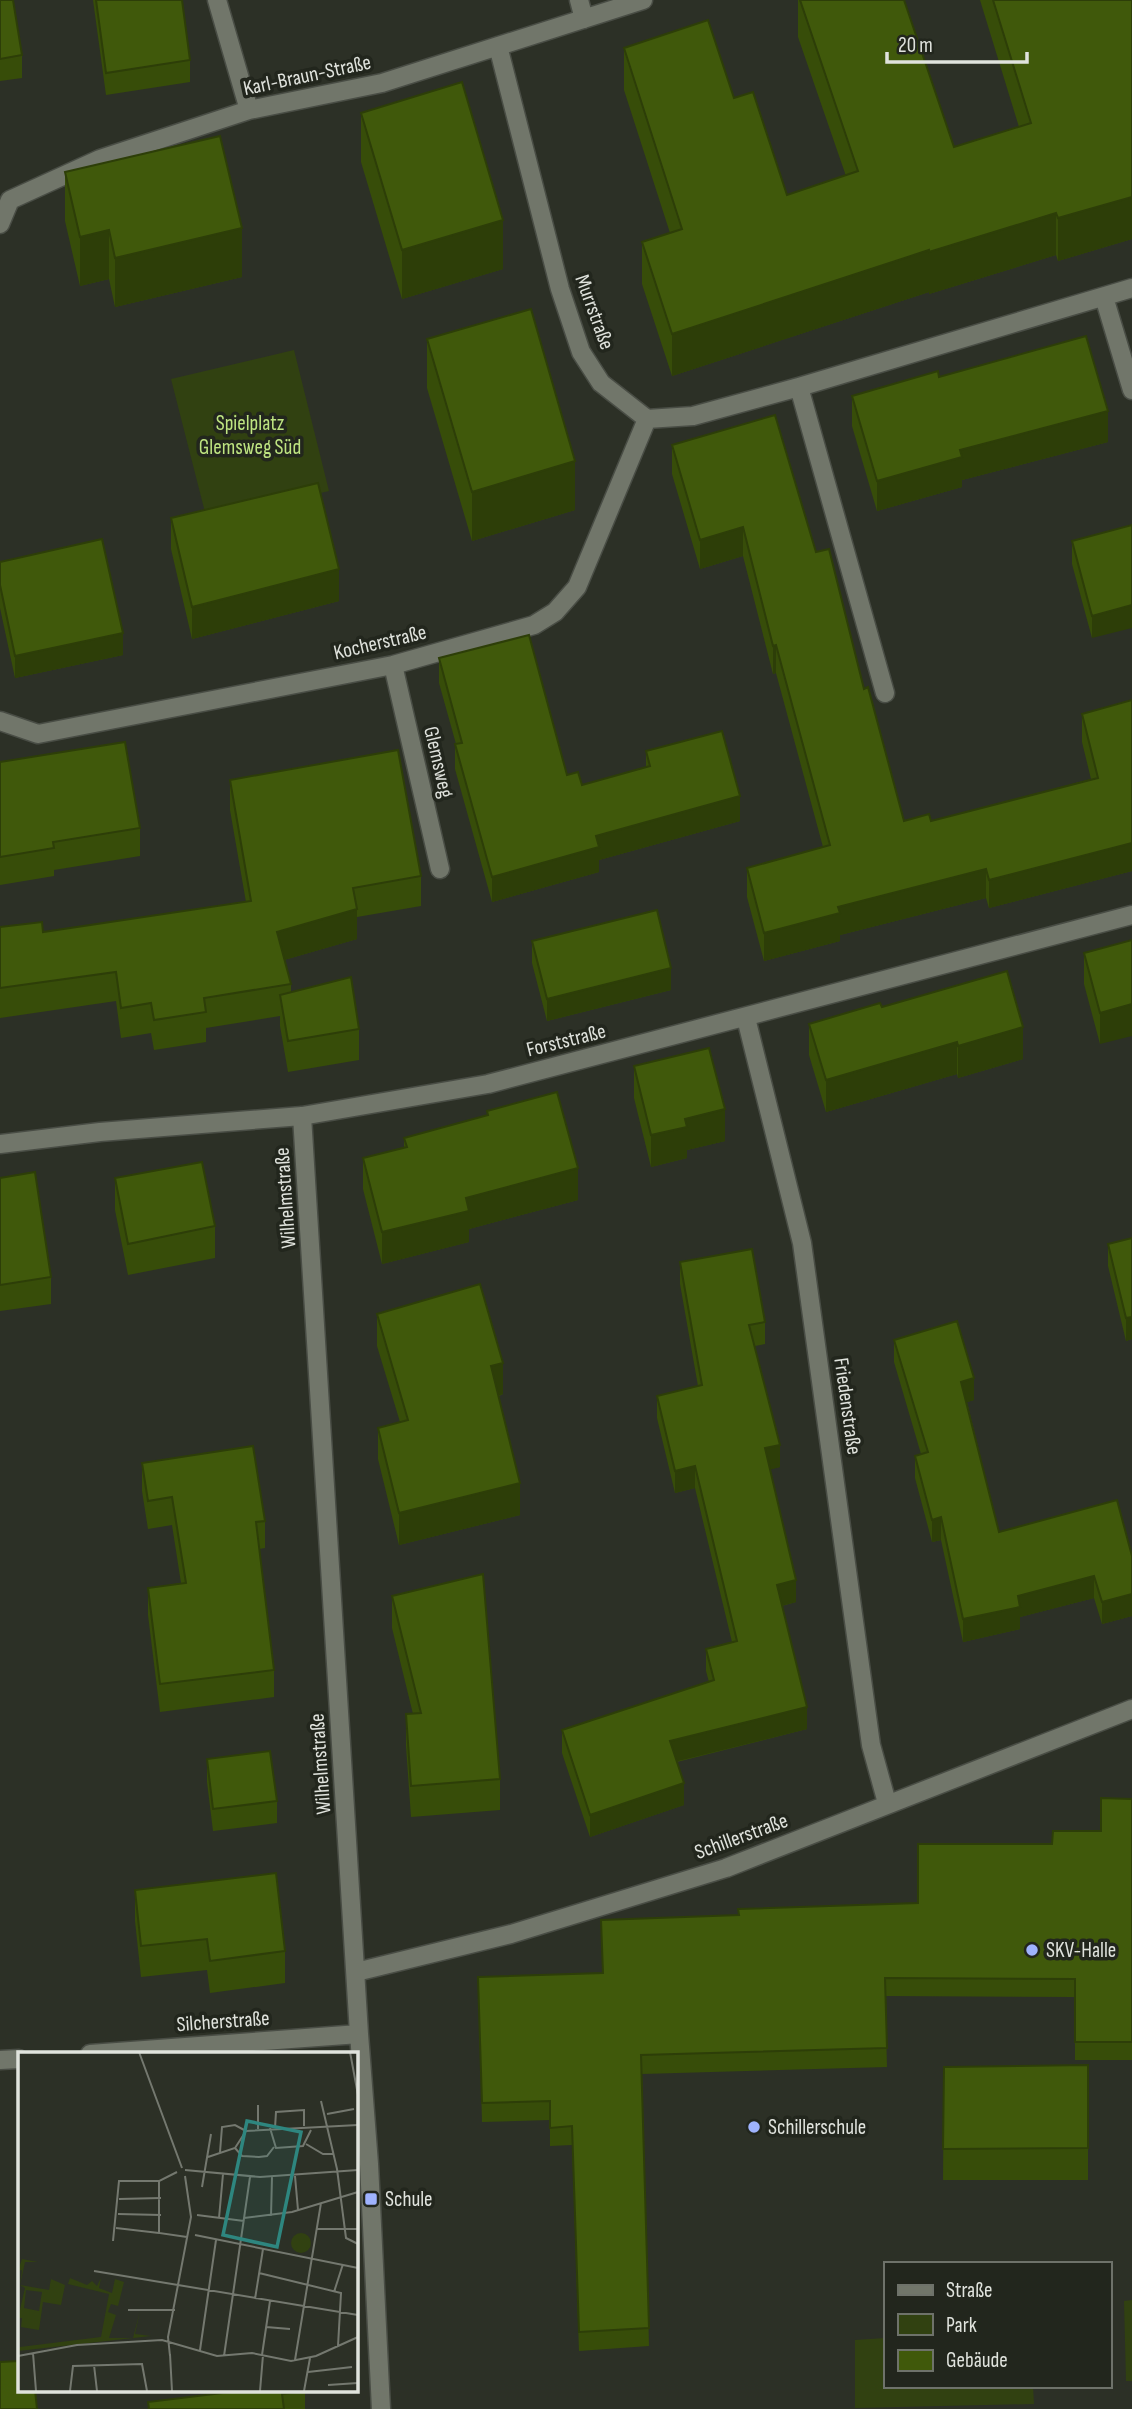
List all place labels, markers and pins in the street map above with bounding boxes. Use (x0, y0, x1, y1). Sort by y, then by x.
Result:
place label: SKV-Halle (1046, 1938, 1116, 1963)
marker: SKV-Halle (1024, 1942, 1040, 1958)
place label: Schillerschule (768, 2115, 866, 2140)
marker: Schillerschule (746, 2119, 762, 2135)
place label: Schule (385, 2187, 433, 2212)
marker: Schule (363, 2191, 379, 2207)

